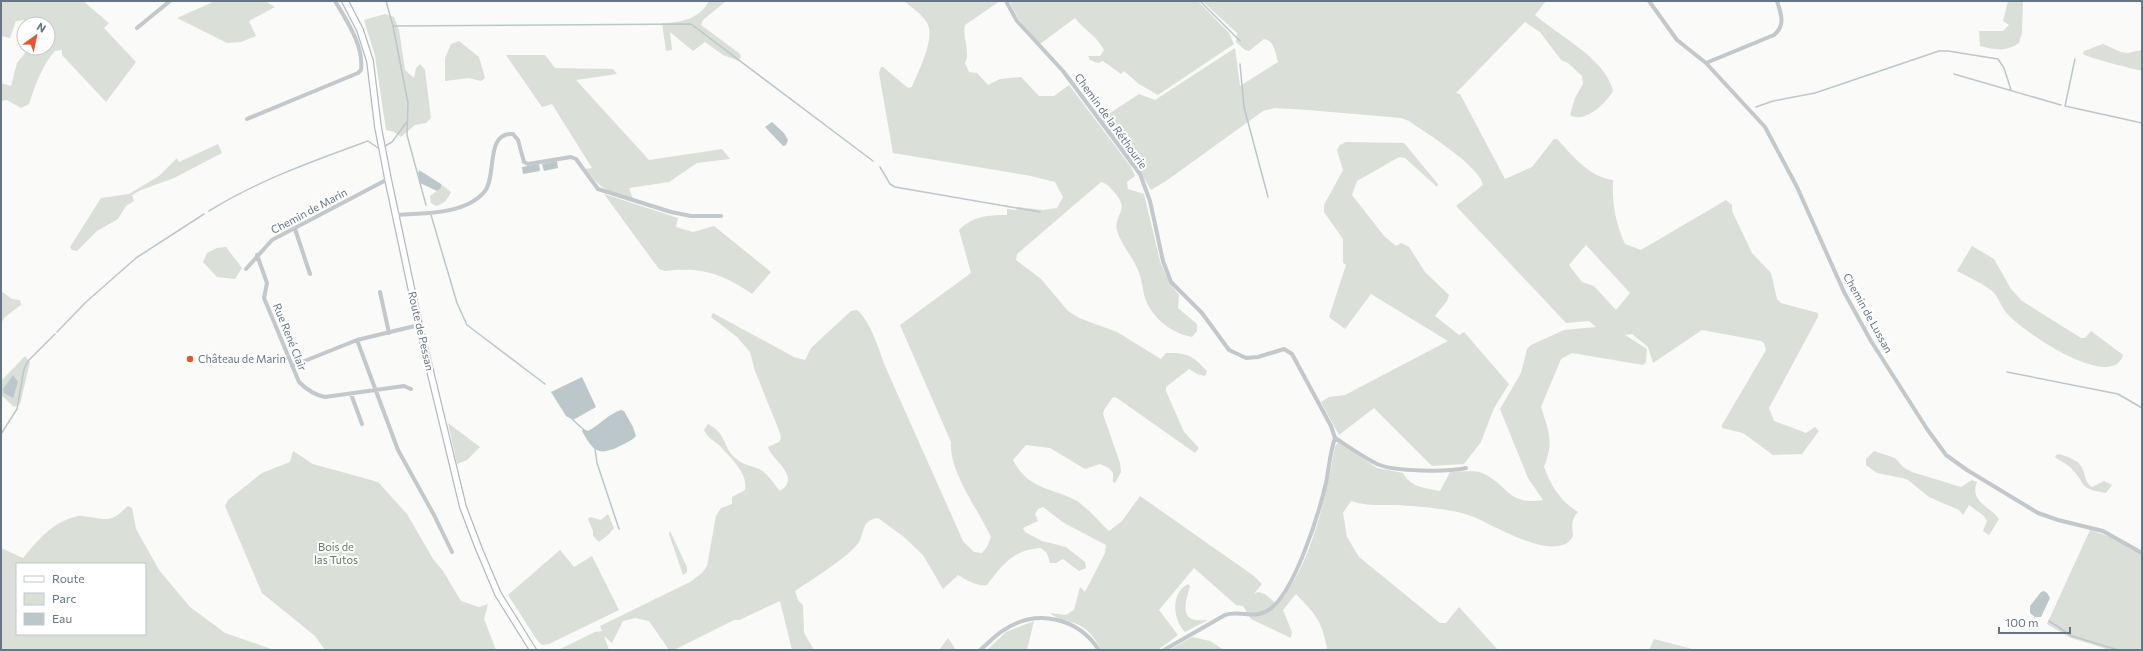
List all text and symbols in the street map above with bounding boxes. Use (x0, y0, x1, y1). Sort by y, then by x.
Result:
north arrow (16, 16, 56, 56)
text: N (35, 19, 49, 35)
street label: Chemin de la Réthourie (1072, 70, 1150, 171)
street label: Chemin de Marin (268, 185, 349, 236)
street label: Chemin de Lussan (1841, 271, 1896, 355)
street label: Route de Pessan (406, 290, 437, 372)
street label: Rue René Clair (271, 301, 310, 373)
place label: Château de Marin (198, 352, 286, 365)
marker: Château de Marin (185, 354, 195, 364)
park label: Bois de las Tutos (314, 540, 358, 566)
legend (16, 563, 146, 635)
text: Route (52, 571, 85, 585)
text: Parc (52, 591, 76, 605)
scale bar (1999, 609, 2070, 635)
text: Eau (52, 611, 72, 625)
text: 100 m (2005, 615, 2039, 629)

